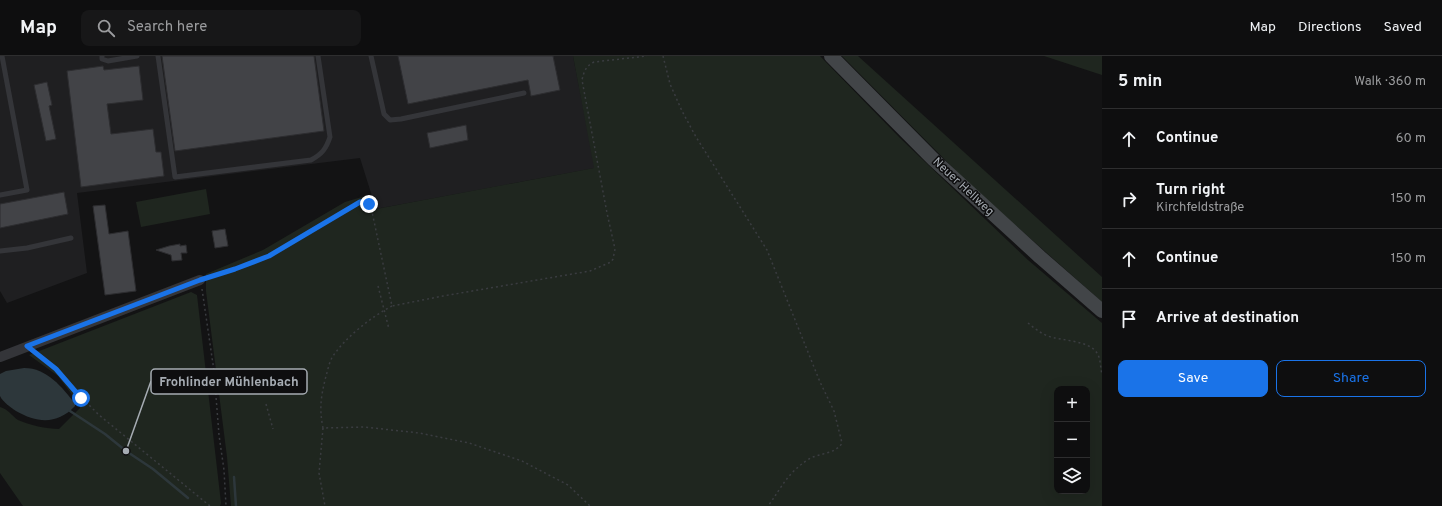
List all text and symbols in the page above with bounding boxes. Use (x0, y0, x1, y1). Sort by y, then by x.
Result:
search box (81, 10, 361, 46)
text: Map (20, 16, 57, 40)
icon: search (95, 17, 117, 39)
text: Search here (127, 18, 207, 37)
text: Map (1250, 19, 1276, 36)
text: Directions (1298, 19, 1362, 36)
text: Saved (1384, 19, 1422, 36)
text: 5 min (1118, 71, 1162, 93)
text: Walk · 360 m (1354, 74, 1426, 90)
icon: ahead (1118, 128, 1140, 150)
text: Continue (1156, 129, 1218, 148)
text: 60 m (1396, 131, 1426, 147)
street label: Neuer Hellweg (929, 154, 997, 220)
text: Turn right (1156, 181, 1225, 200)
icon: right (1118, 188, 1140, 210)
text: 150 m (1391, 191, 1426, 207)
route end (360, 195, 378, 213)
text: Kirchfeldstraße (1156, 200, 1244, 216)
icon: ahead (1118, 248, 1140, 270)
text: Continue (1156, 249, 1218, 268)
text: 150 m (1391, 251, 1426, 267)
icon: arrive (1118, 308, 1140, 330)
text: Arrive at destination (1156, 309, 1299, 328)
button: Save (1118, 360, 1268, 397)
button: Share (1276, 360, 1426, 397)
callout: Frohlinder Mühlenbach (151, 369, 307, 394)
text: Frohlinder Mühlenbach (159, 375, 299, 391)
map controls (1054, 386, 1090, 494)
button: + (1054, 386, 1090, 422)
route start (72, 389, 90, 407)
button: − (1054, 422, 1090, 458)
button: layers (1054, 458, 1090, 494)

